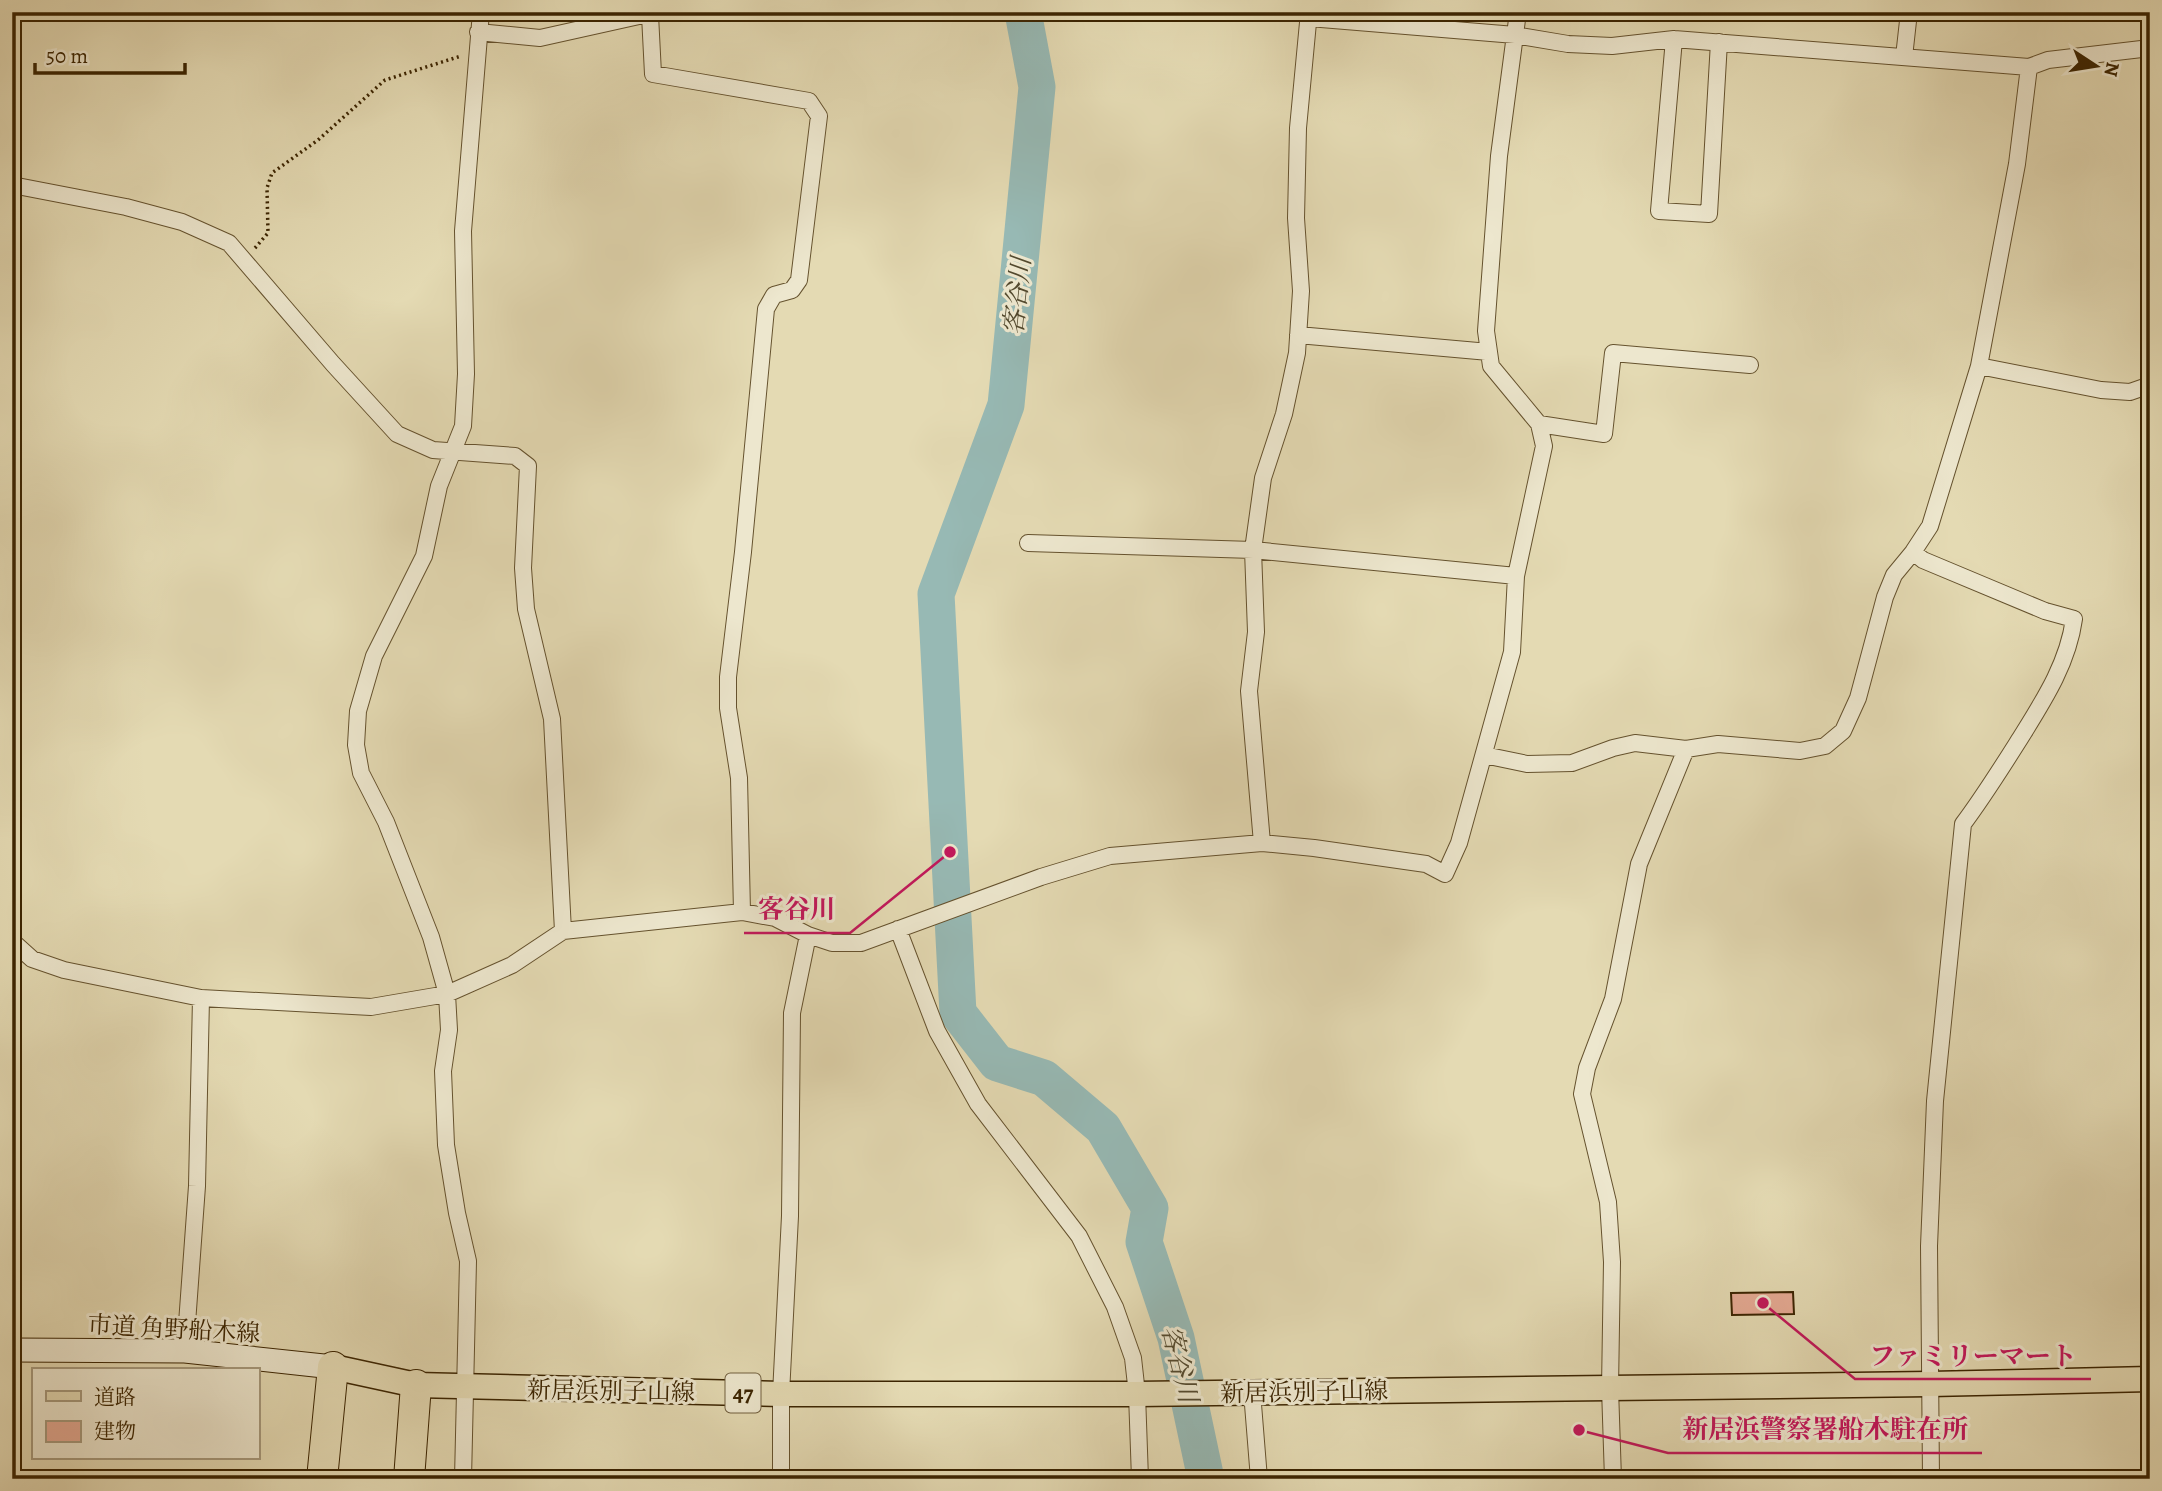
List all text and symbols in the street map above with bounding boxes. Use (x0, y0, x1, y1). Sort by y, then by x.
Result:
scale bar (35, 32, 186, 76)
north arrow (2060, 32, 2130, 102)
text: 50 m (46, 42, 88, 70)
text: N (2097, 60, 2126, 79)
water label: 客谷川 (996, 252, 1039, 337)
callout: 客谷川 (744, 886, 850, 933)
text: 客谷川 (758, 892, 836, 927)
street label: 市道 角野船木線 (87, 1309, 261, 1349)
water label: 客谷川 (1153, 1322, 1207, 1409)
callout: ファミリーマート (1855, 1332, 2091, 1379)
text: ファミリーマート (1869, 1339, 2077, 1374)
legend (32, 1368, 259, 1460)
street label: 新居浜別子山線 (527, 1374, 695, 1408)
road number: 47 (726, 1374, 760, 1412)
street label: 新居浜別子山線 (1220, 1375, 1388, 1409)
text: 道路 (94, 1383, 136, 1411)
callout: 新居浜警察署船木駐在所 (1668, 1406, 1982, 1453)
text: 新居浜警察署船木駐在所 (1682, 1412, 1968, 1447)
text: 建物 (94, 1417, 136, 1445)

